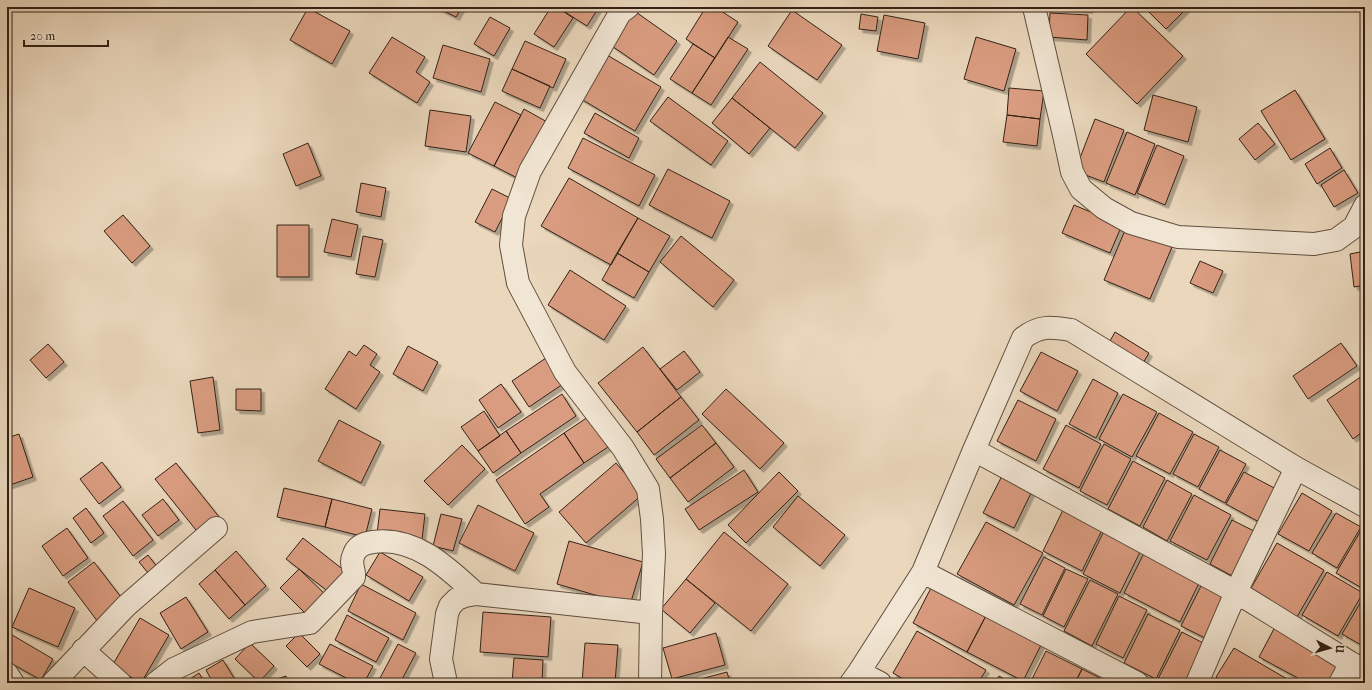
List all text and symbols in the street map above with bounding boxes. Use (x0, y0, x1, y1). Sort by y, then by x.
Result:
scale bar (24, 22, 108, 48)
text: 20 m (30, 29, 55, 43)
north arrow (1310, 628, 1350, 668)
text: U (1332, 643, 1346, 654)

